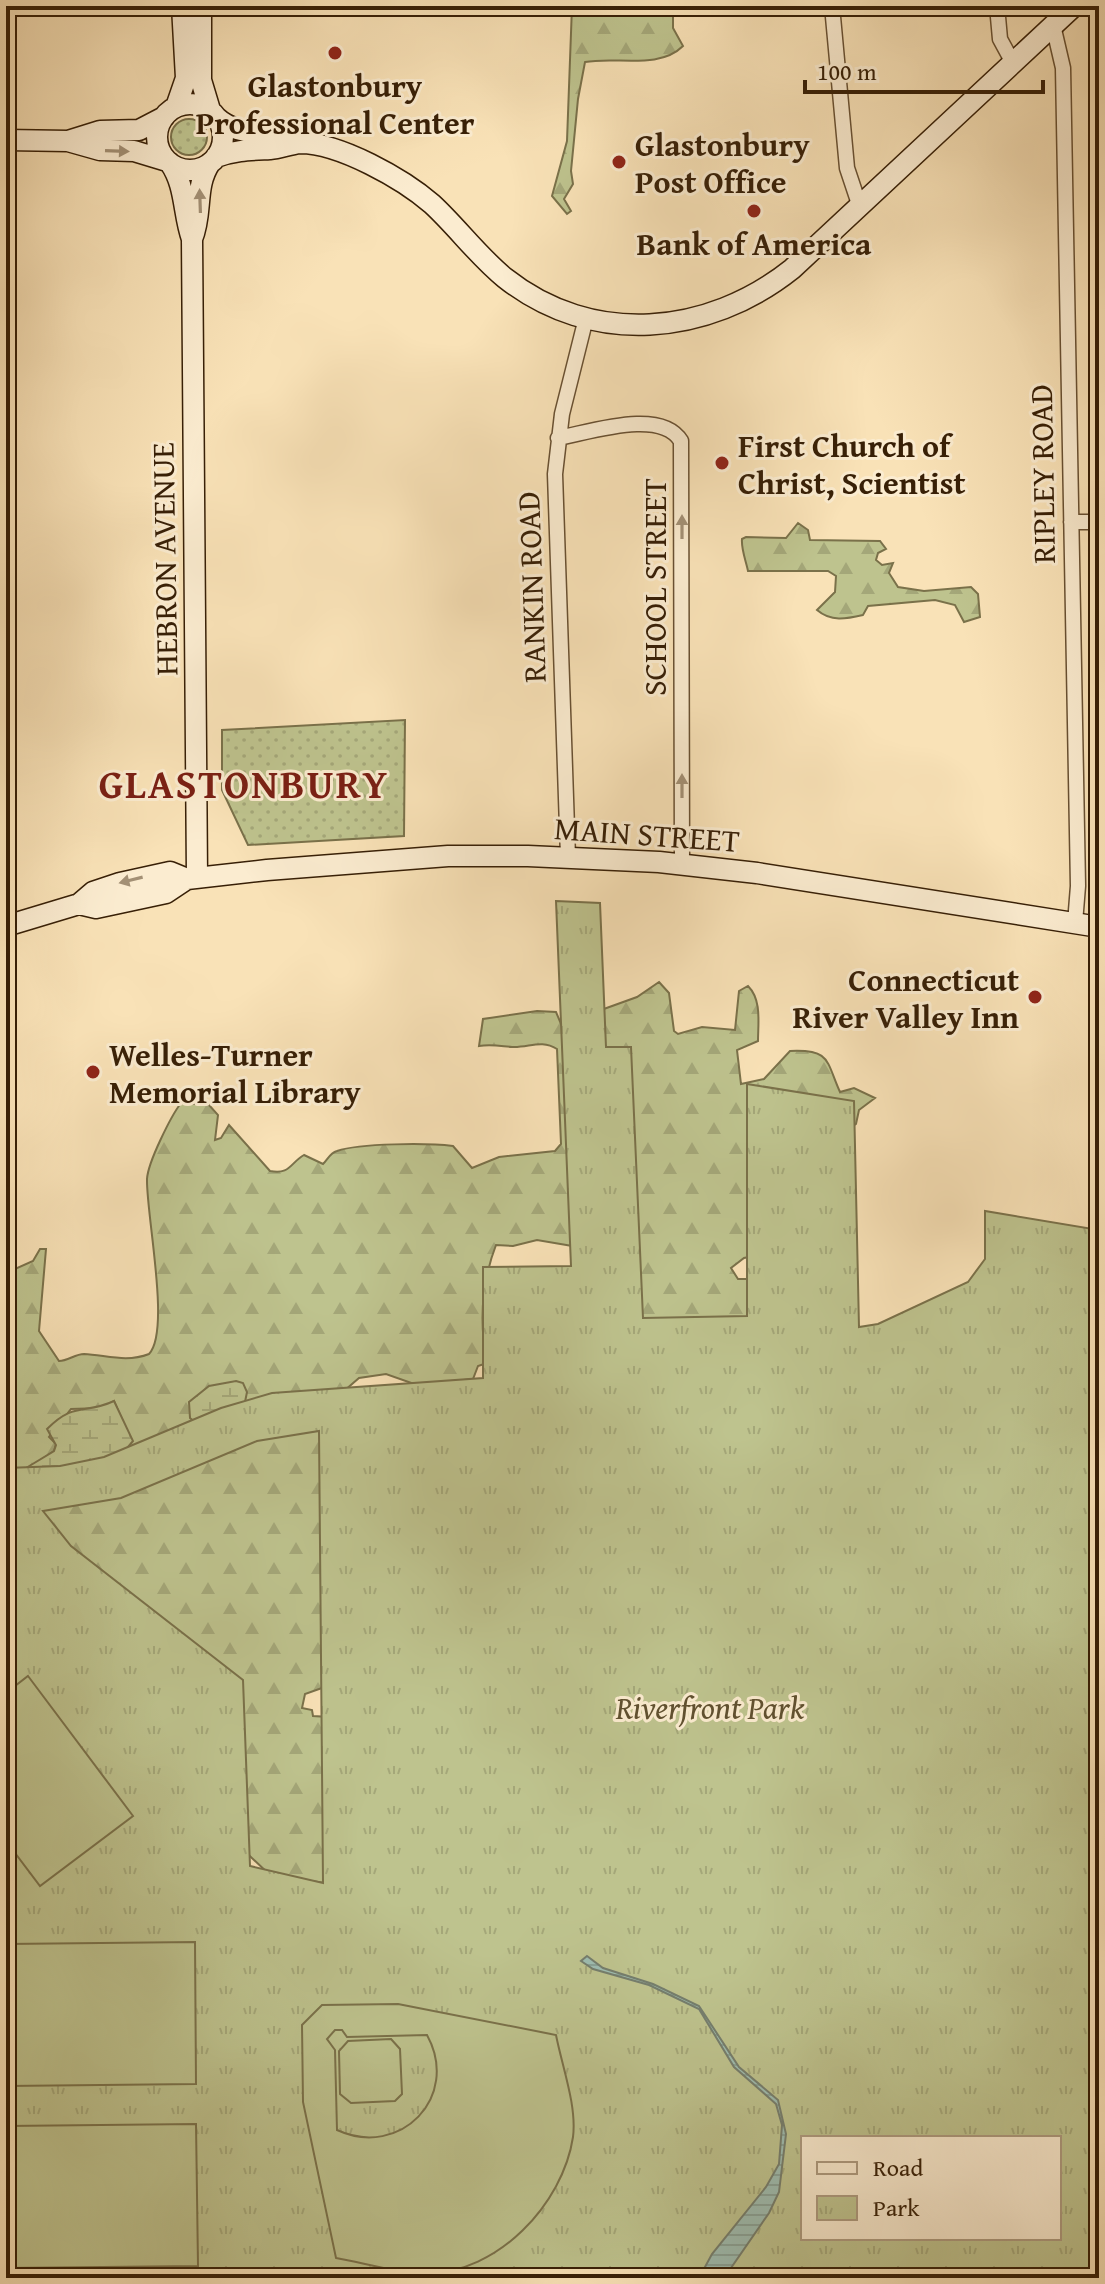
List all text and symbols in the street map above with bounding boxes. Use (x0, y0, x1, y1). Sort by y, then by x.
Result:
marker: Glastonbury Professional Center (326, 44, 344, 62)
scale bar (805, 44, 1043, 94)
text: 100 m (817, 54, 877, 89)
place label: Glastonbury Professional Center (196, 62, 475, 146)
place label: Glastonbury Post Office (635, 121, 810, 205)
one-way arrow (105, 144, 130, 157)
marker: Glastonbury Post Office (610, 153, 628, 171)
one-way arrow (194, 188, 207, 213)
marker: Bank of America (745, 202, 763, 220)
place label: Bank of America (637, 220, 872, 267)
street label: RIPLEY ROAD (1017, 384, 1067, 564)
place label: First Church of Christ, Scientist (738, 422, 966, 506)
street label: HEBRON AVENUE (138, 442, 190, 676)
marker: First Church of Christ, Scientist (713, 454, 731, 472)
street label: SCHOOL STREET (631, 478, 678, 696)
street label: RANKIN ROAD (504, 491, 558, 683)
one-way arrow (676, 514, 688, 539)
district label: GLASTONBURY (99, 754, 389, 813)
one-way arrow (676, 773, 688, 798)
street label: MAIN STREET (553, 804, 741, 864)
one-way arrow (119, 875, 144, 887)
place label: Connecticut River Valley Inn (793, 956, 1019, 1040)
marker: Connecticut River Valley Inn (1026, 988, 1044, 1006)
place label: Welles-Turner Memorial Library (109, 1031, 361, 1115)
marker: Welles-Turner Memorial Library (84, 1063, 102, 1081)
park label: Riverfront Park (615, 1684, 805, 1731)
legend (801, 2136, 1061, 2240)
text: Road (873, 2150, 923, 2185)
text: Park (873, 2190, 920, 2225)

